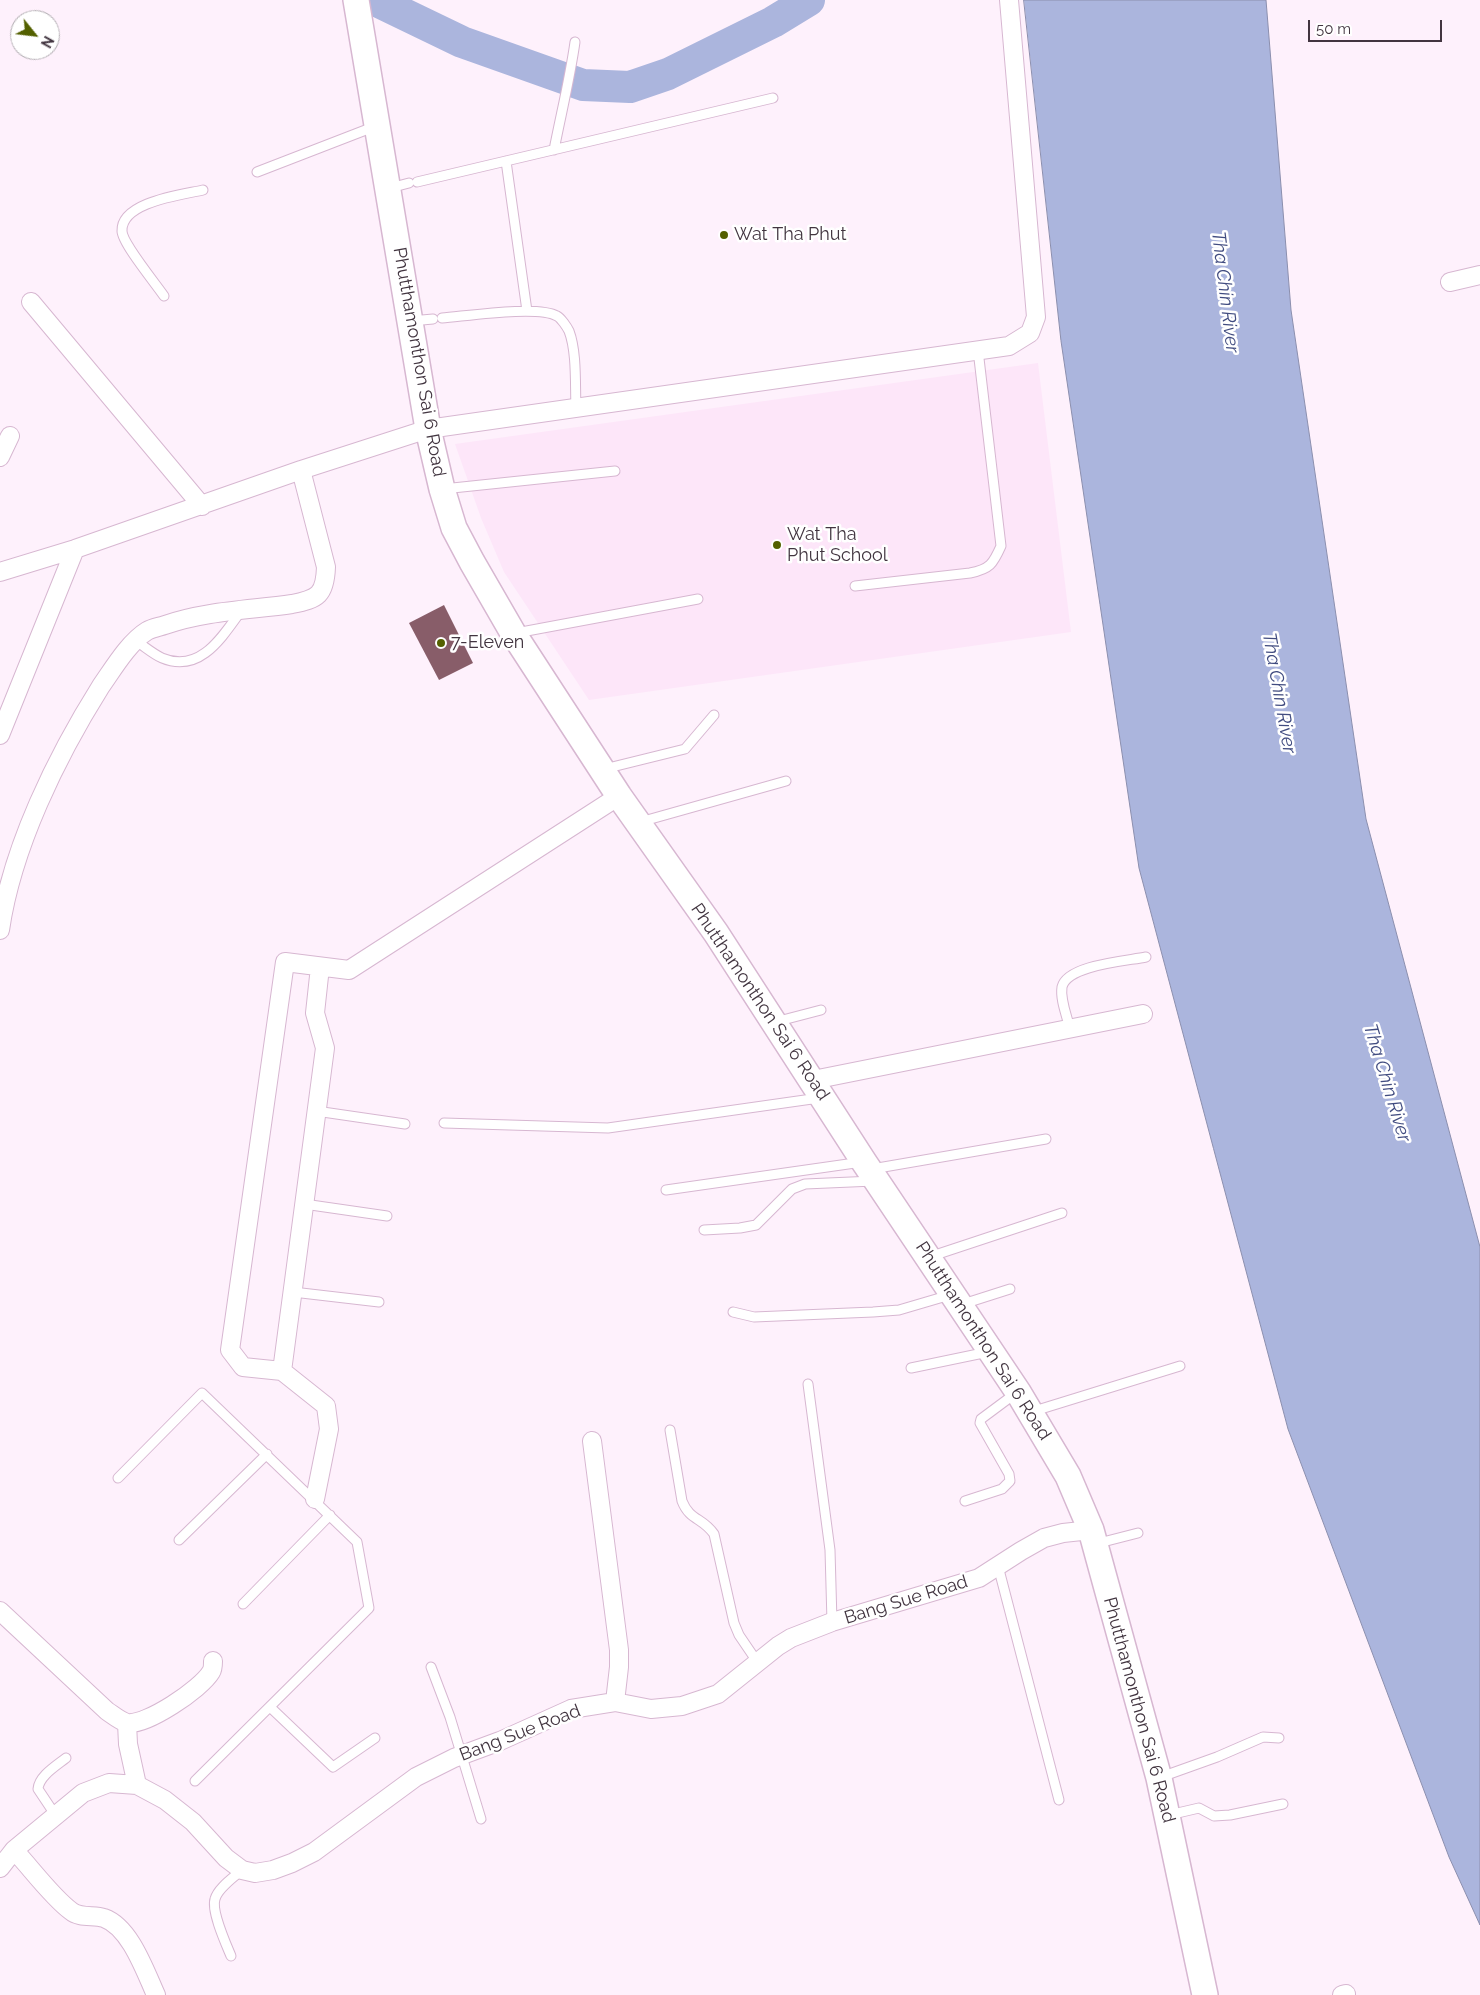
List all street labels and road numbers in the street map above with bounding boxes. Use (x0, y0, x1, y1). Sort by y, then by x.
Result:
street label: Phutthamonthon Sai 6 Road (388, 246, 450, 478)
street label: Phutthamonthon Sai 6 Road (686, 900, 834, 1104)
street label: Phutthamonthon Sai 6 Road (911, 1238, 1055, 1444)
street label: Bang Sue Road (842, 1571, 970, 1629)
street label: Phutthamonthon Sai 6 Road (1098, 1595, 1180, 1825)
street label: Bang Sue Road (456, 1700, 584, 1766)

